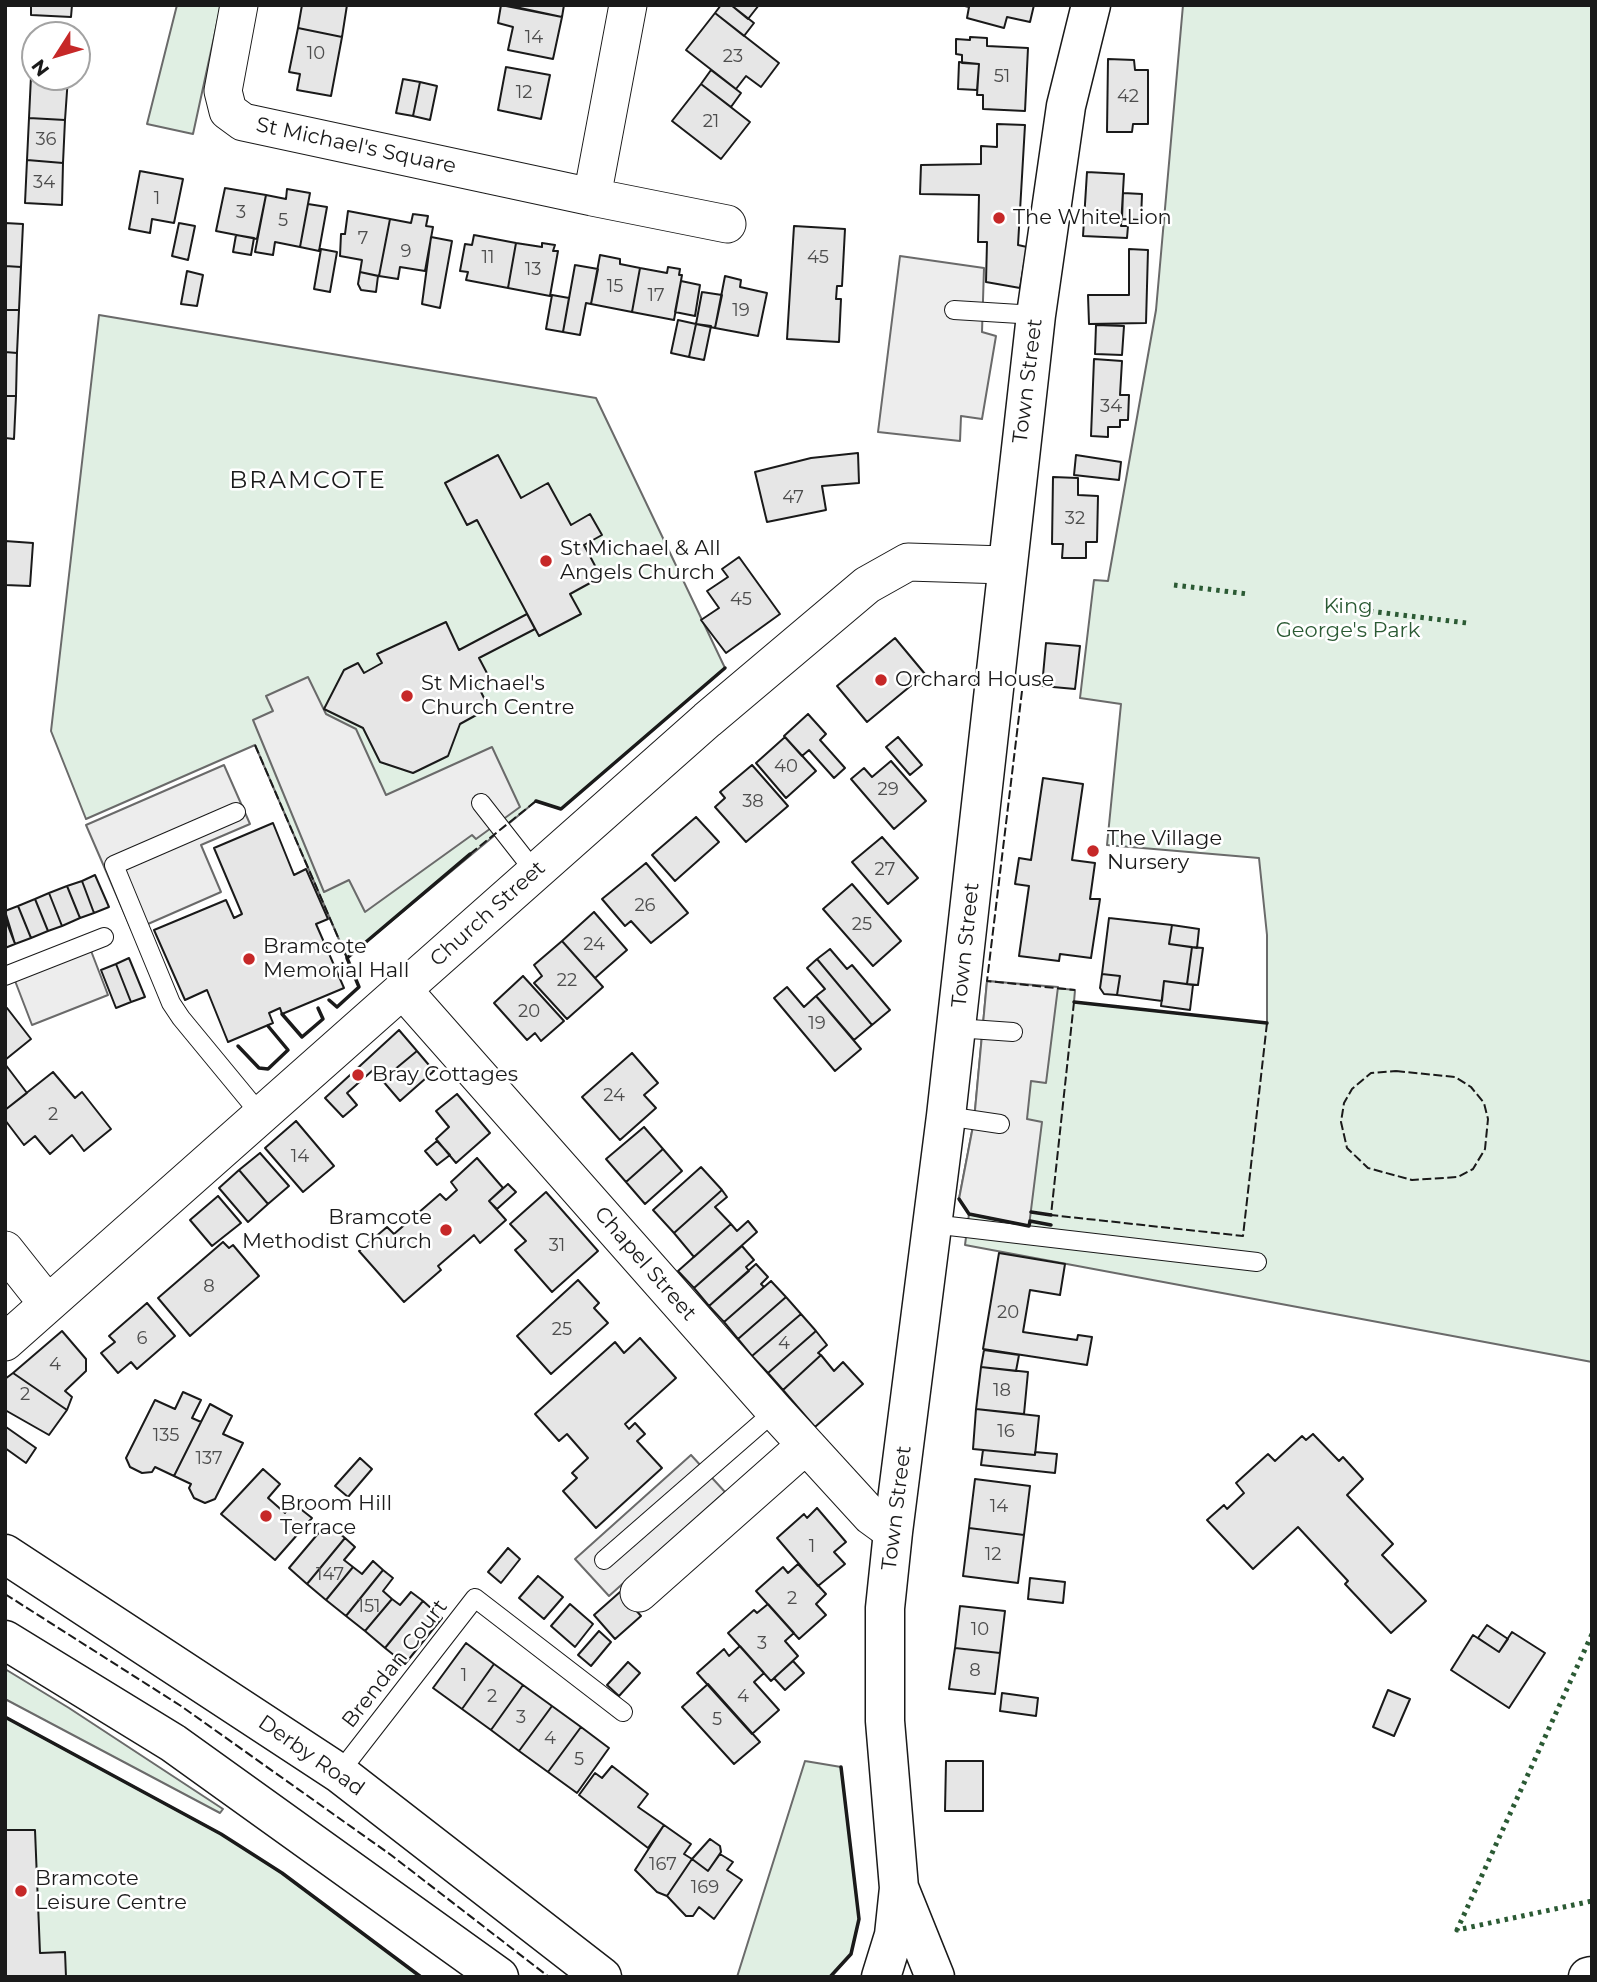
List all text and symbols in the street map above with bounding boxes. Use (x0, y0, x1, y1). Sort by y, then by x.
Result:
north arrow (21, 21, 91, 91)
house number: 14 (525, 27, 543, 49)
house number: 10 (307, 43, 325, 65)
house number: 23 (723, 46, 743, 68)
text: N (27, 55, 54, 81)
house number: 51 (994, 66, 1010, 88)
house number: 12 (516, 82, 532, 104)
house number: 42 (1117, 86, 1139, 108)
house number: 21 (703, 111, 719, 133)
street label: St Michael's Square (254, 112, 458, 180)
house number: 36 (35, 129, 57, 151)
house number: 34 (33, 172, 55, 194)
house number: 1 (154, 188, 160, 210)
house number: 3 (236, 202, 246, 224)
place label: The White Lion (1013, 205, 1172, 231)
house number: 5 (278, 210, 288, 232)
marker: The White Lion (991, 210, 1007, 226)
house number: 7 (358, 228, 368, 250)
house number: 9 (401, 241, 411, 263)
house number: 11 (482, 247, 494, 269)
house number: 45 (807, 247, 829, 269)
house number: 13 (525, 259, 541, 281)
house number: 15 (607, 276, 623, 298)
house number: 17 (647, 285, 665, 307)
house number: 19 (732, 300, 750, 322)
street label: Town Street (1008, 317, 1048, 445)
house number: 34 (1100, 396, 1122, 418)
district label: BRAMCOTE (230, 467, 386, 495)
house number: 47 (782, 487, 804, 509)
house number: 32 (1065, 508, 1085, 530)
place label: St Michael & All Angels Church (560, 536, 721, 586)
marker: St Michael & All Angels Church (538, 553, 554, 569)
house number: 45 (730, 589, 752, 611)
park label: King George's Park (1276, 594, 1420, 644)
place label: Orchard House (895, 667, 1054, 693)
place label: St Michael's Church Centre (421, 671, 574, 721)
marker: Orchard House (873, 672, 889, 688)
marker: St Michael's Church Centre (399, 688, 415, 704)
house number: 40 (774, 756, 798, 778)
house number: 29 (877, 779, 899, 801)
house number: 38 (742, 791, 764, 813)
place label: The Village Nursery (1107, 826, 1222, 876)
marker: The Village Nursery (1085, 843, 1101, 859)
street label: Church Street (425, 856, 551, 972)
house number: 27 (875, 859, 895, 881)
street label: Town Street (947, 881, 985, 1009)
house number: 26 (634, 895, 656, 917)
house number: 25 (852, 914, 872, 936)
place label: Bramcote Memorial Hall (263, 934, 409, 984)
house number: 24 (583, 934, 605, 956)
marker: Bramcote Memorial Hall (241, 951, 257, 967)
house number: 22 (557, 970, 577, 992)
house number: 20 (518, 1001, 540, 1023)
house number: 19 (808, 1013, 826, 1035)
place label: Bray Cottages (372, 1062, 518, 1088)
marker: Bray Cottages (350, 1067, 366, 1083)
house number: 24 (603, 1085, 625, 1107)
house number: 2 (48, 1104, 58, 1126)
house number: 14 (291, 1146, 309, 1168)
street label: Chapel Street (589, 1202, 701, 1326)
place label: Bramcote Methodist Church (242, 1205, 432, 1255)
marker: Bramcote Methodist Church (438, 1222, 454, 1238)
house number: 31 (549, 1235, 565, 1257)
house number: 8 (203, 1276, 215, 1298)
house number: 20 (997, 1302, 1019, 1324)
house number: 25 (552, 1319, 572, 1341)
house number: 6 (137, 1328, 147, 1350)
house number: 4 (778, 1333, 790, 1355)
house number: 4 (49, 1354, 61, 1376)
house number: 18 (993, 1380, 1011, 1402)
house number: 2 (20, 1384, 30, 1406)
house number: 16 (997, 1421, 1015, 1443)
house number: 135 (153, 1425, 179, 1447)
street label: Town Street (877, 1444, 917, 1572)
house number: 137 (195, 1448, 223, 1470)
place label: Broom Hill Terrace (280, 1491, 392, 1541)
house number: 14 (990, 1496, 1008, 1518)
marker: Broom Hill Terrace (258, 1508, 274, 1524)
house number: 1 (809, 1536, 815, 1558)
house number: 12 (985, 1544, 1001, 1566)
house number: 147 (316, 1564, 344, 1586)
house number: 2 (787, 1588, 797, 1610)
street label: Brendan Court (337, 1595, 453, 1733)
house number: 151 (357, 1596, 381, 1618)
house number: 10 (971, 1619, 989, 1641)
house number: 3 (757, 1633, 767, 1655)
house number: 8 (969, 1660, 981, 1682)
house number: 1 (461, 1665, 467, 1687)
house number: 2 (487, 1686, 497, 1708)
house number: 4 (737, 1686, 749, 1708)
house number: 3 (516, 1707, 526, 1729)
house number: 5 (712, 1709, 722, 1731)
street label: Derby Road (253, 1710, 369, 1802)
house number: 4 (544, 1728, 556, 1750)
house number: 5 (574, 1749, 584, 1771)
house number: 167 (649, 1854, 677, 1876)
place label: Bramcote Leisure Centre (35, 1866, 187, 1916)
house number: 169 (691, 1877, 719, 1899)
marker: Bramcote Leisure Centre (13, 1883, 29, 1899)

